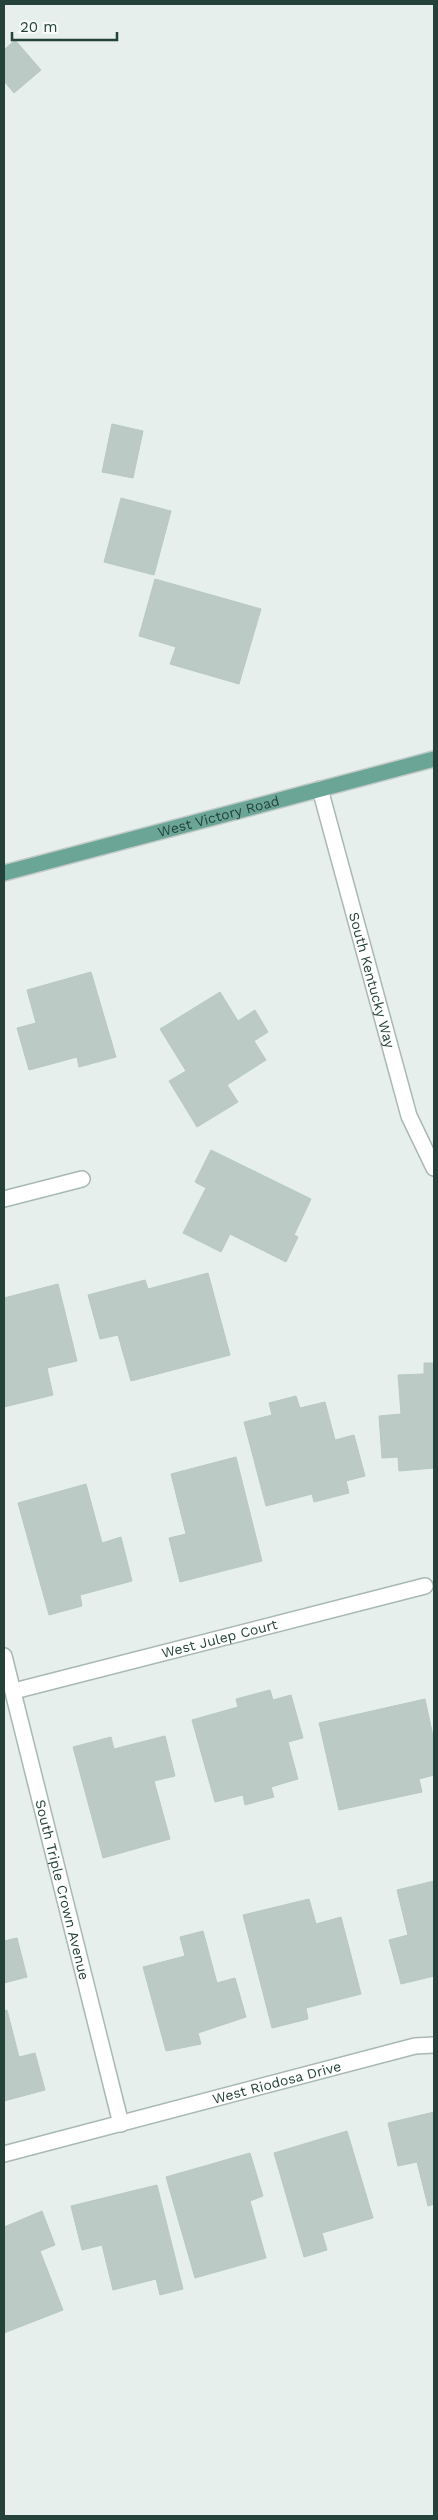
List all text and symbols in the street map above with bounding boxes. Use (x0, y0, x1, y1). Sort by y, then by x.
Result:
scale bar (12, 10, 118, 42)
text: 20 m (20, 18, 58, 36)
street label: West Victory Road (156, 792, 281, 840)
street label: South Kentucky Way (346, 910, 398, 1050)
street label: West Julep Court (160, 1616, 279, 1661)
street label: South Triple Crown Avenue (32, 1798, 93, 1982)
street label: West Riodosa Drive (211, 2058, 343, 2107)

